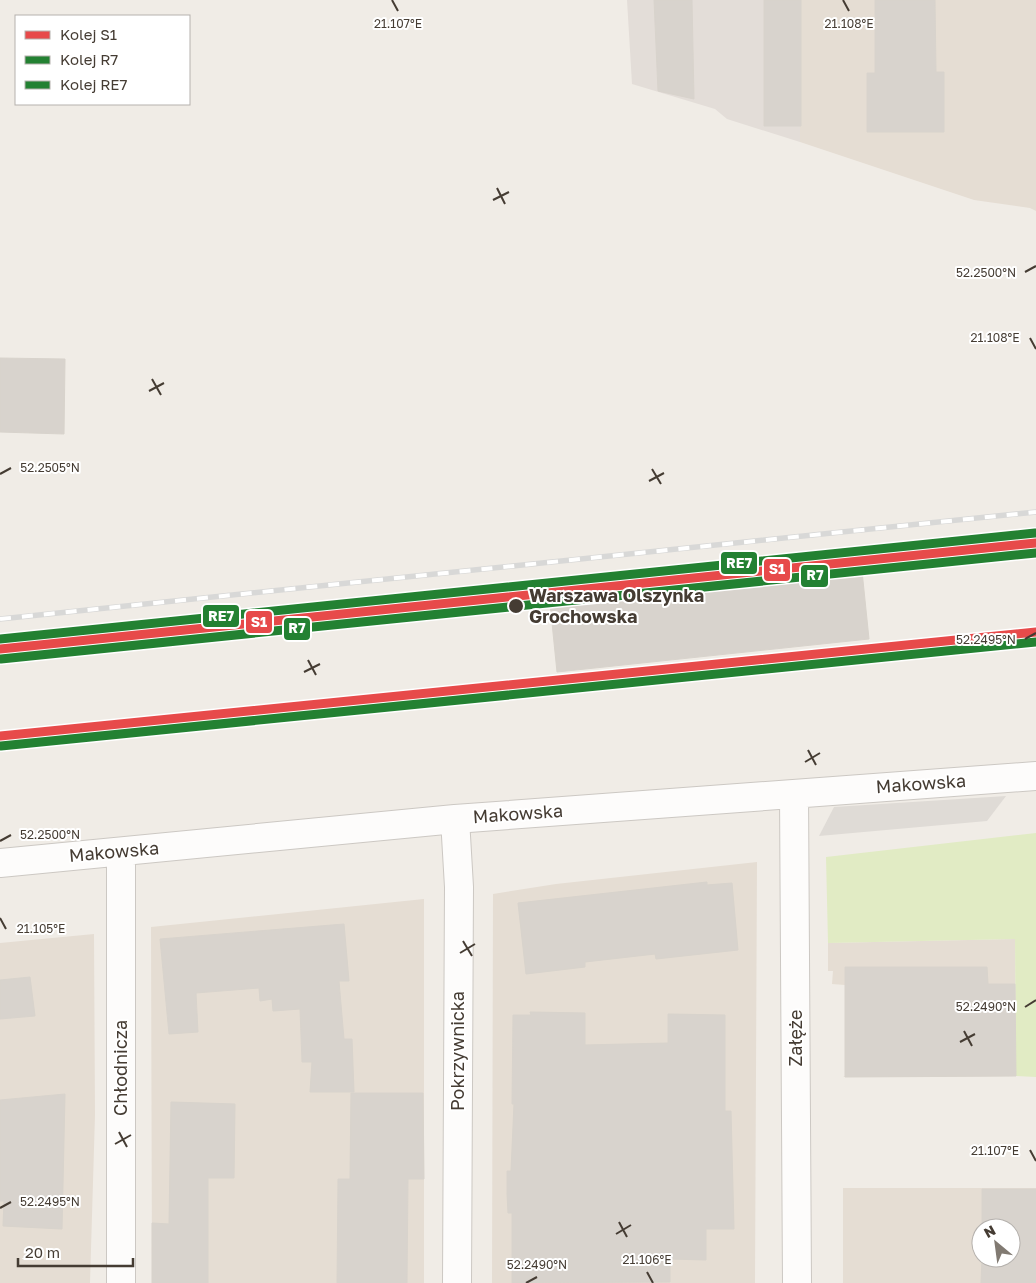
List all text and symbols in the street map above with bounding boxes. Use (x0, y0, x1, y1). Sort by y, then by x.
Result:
legend (15, 15, 190, 105)
text: 21.107°E (374, 16, 422, 31)
text: 21.108°E (825, 16, 873, 31)
text: Kolej S1 (60, 25, 117, 43)
text: Kolej R7 (60, 50, 118, 68)
text: Kolej RE7 (60, 75, 128, 93)
text: 52.2500°N (956, 265, 1016, 280)
text: 21.108°E (971, 330, 1019, 345)
text: 52.2505°N (20, 460, 80, 475)
line badge: RE7 (720, 551, 758, 575)
text: RE7 (726, 554, 752, 571)
line badge: S1 (763, 558, 791, 582)
text: S1 (769, 560, 785, 577)
line badge: R7 (800, 564, 829, 588)
text: R7 (806, 566, 824, 583)
place label: Warszawa Olszynka Grochowska (529, 584, 704, 627)
marker: Warszawa Olszynka Grochowska (507, 597, 525, 615)
line badge: RE7 (202, 604, 240, 628)
text: RE7 (208, 607, 234, 624)
line badge: S1 (245, 610, 273, 634)
text: S1 (251, 613, 267, 630)
line badge: R7 (283, 617, 311, 641)
text: R7 (288, 619, 306, 636)
text: 52.2495°N (956, 632, 1016, 647)
street label: Makowska (875, 769, 967, 797)
street label: Makowska (472, 799, 564, 827)
text: 52.2500°N (20, 827, 80, 842)
street label: Makowska (68, 836, 160, 866)
text: 21.105°E (17, 921, 65, 936)
street label: Pokrzywnicka (446, 991, 468, 1111)
text: 52.2490°N (956, 999, 1016, 1014)
street label: Załęże (784, 1010, 806, 1066)
street label: Chłodnicza (109, 1020, 131, 1116)
text: 21.107°E (971, 1143, 1019, 1158)
text: 52.2495°N (20, 1194, 80, 1209)
north arrow (971, 1218, 1021, 1268)
text: N (981, 1221, 998, 1241)
scale bar (18, 1236, 132, 1268)
text: 20 m (25, 1243, 60, 1261)
text: 21.106°E (623, 1252, 671, 1267)
text: 52.2490°N (507, 1257, 567, 1272)

